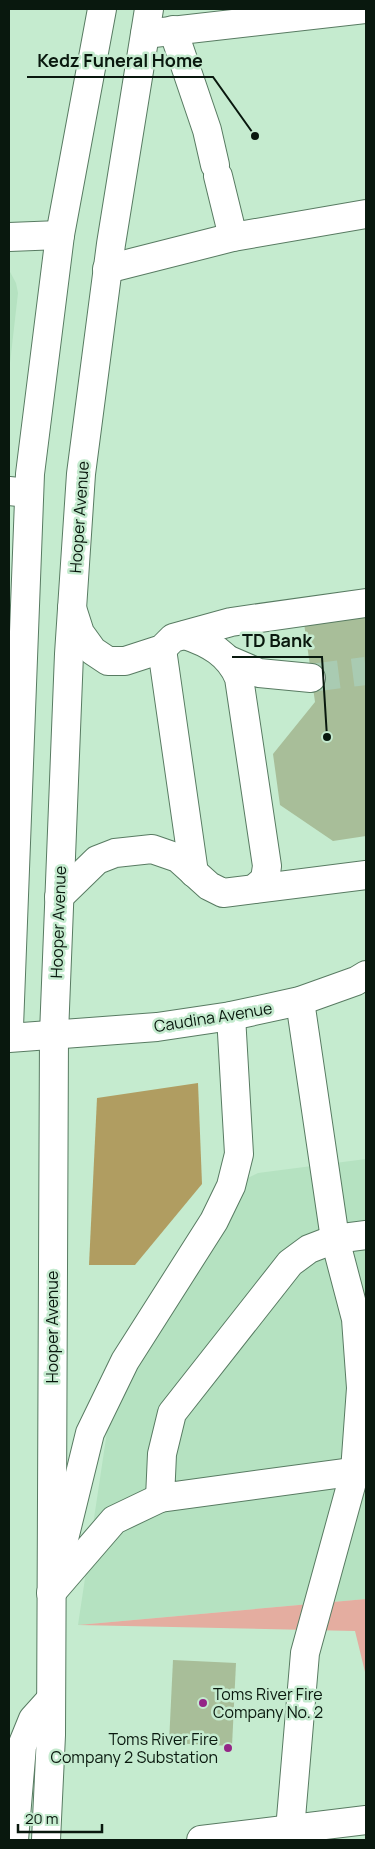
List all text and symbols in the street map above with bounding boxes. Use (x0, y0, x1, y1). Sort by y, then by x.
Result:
callout: Kedz Funeral Home (27, 44, 213, 77)
text: Kedz Funeral Home (37, 48, 203, 72)
street label: Hooper Avenue (64, 460, 94, 574)
callout: TD Bank (232, 624, 322, 657)
text: TD Bank (242, 628, 313, 652)
street label: Hooper Avenue (45, 865, 71, 979)
street label: Caudina Avenue (152, 997, 274, 1037)
street label: Hooper Avenue (41, 1271, 63, 1383)
place label: Toms River Fire Company No. 2 (213, 1683, 323, 1723)
marker: Toms River Fire Company No. 2 (197, 1697, 209, 1709)
place label: Toms River Fire Company 2 Substation (50, 1728, 218, 1768)
marker: Toms River Fire Company 2 Substation (222, 1742, 234, 1754)
scale bar (18, 1802, 101, 1834)
text: 20 m (25, 1808, 58, 1829)

